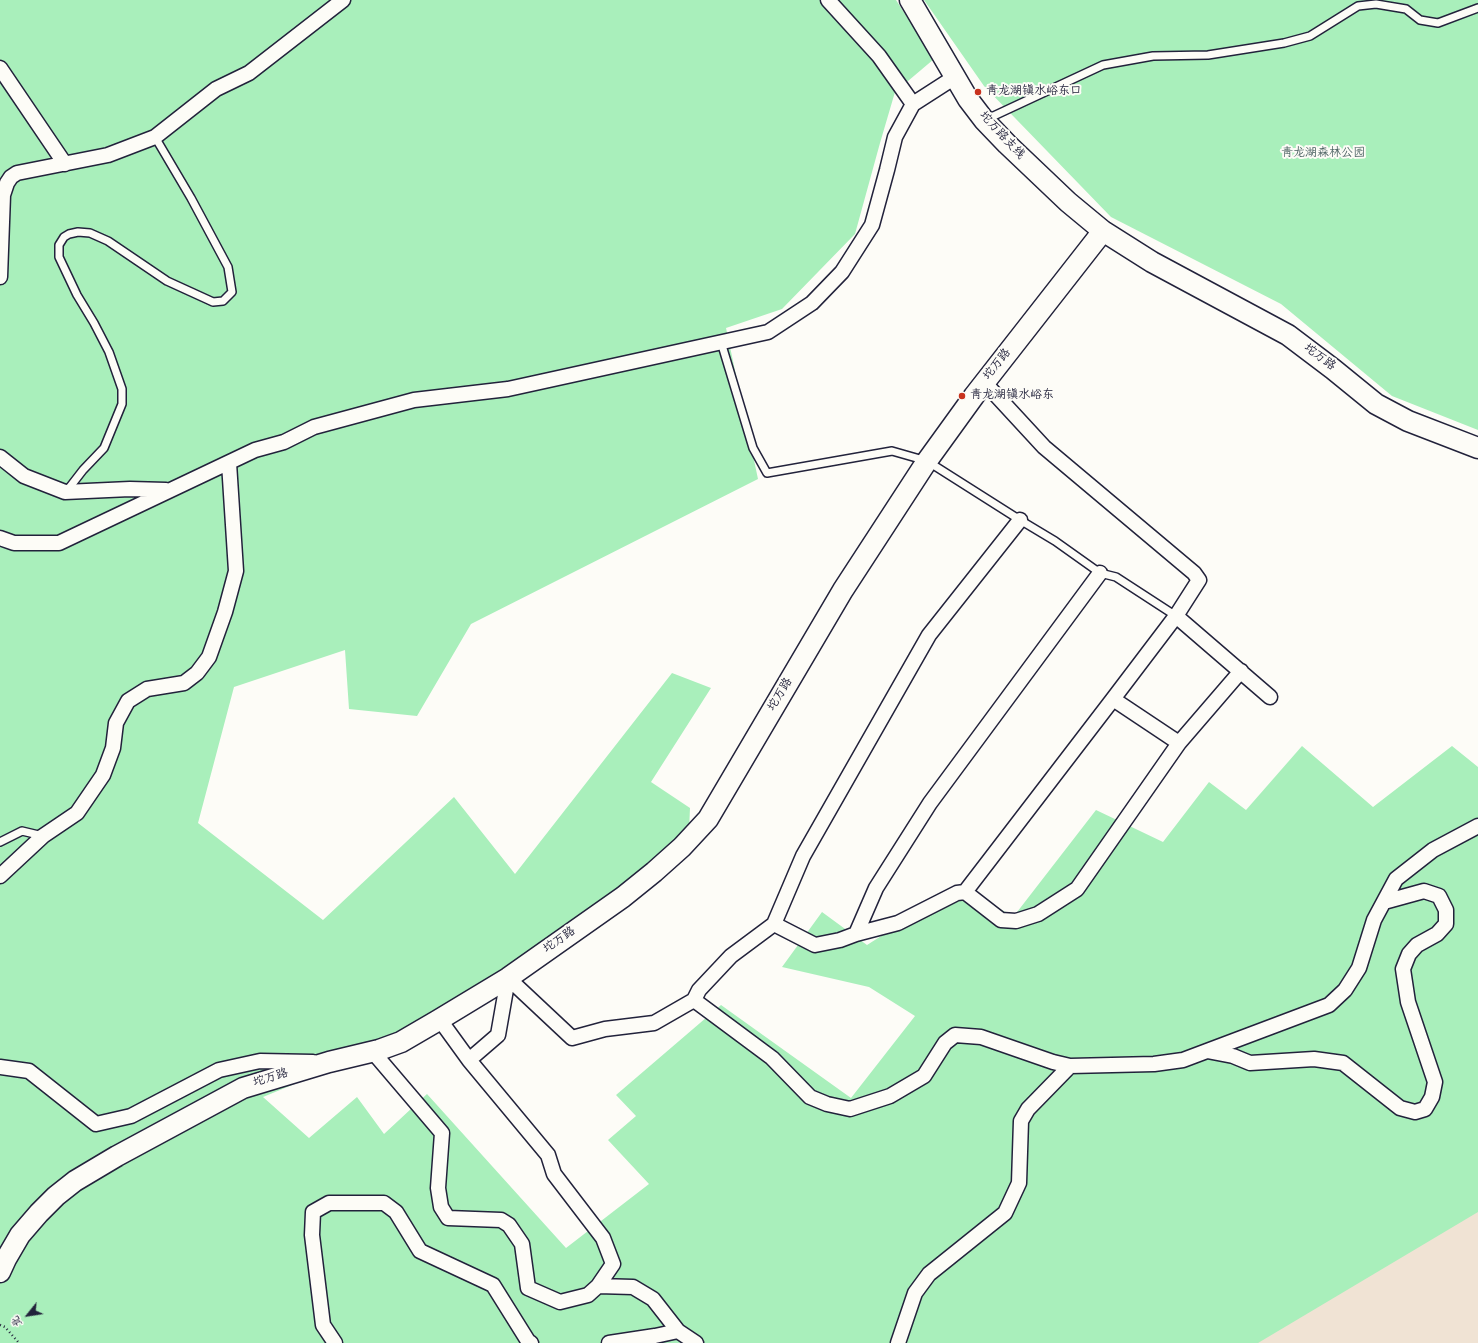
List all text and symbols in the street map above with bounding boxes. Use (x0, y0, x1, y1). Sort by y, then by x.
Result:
place label: 青龙湖镇水峪东口 (986, 85, 1082, 99)
marker: 青龙湖镇水峪东口 (973, 87, 983, 97)
street label: 坨万路支线 (975, 109, 1027, 163)
park label: 青龙湖森林公园 (1281, 147, 1365, 161)
street label: 坨万路 (1300, 341, 1338, 375)
street label: 坨万路 (981, 346, 1015, 384)
place label: 青龙湖镇水峪东 (970, 389, 1054, 403)
marker: 青龙湖镇水峪东 (957, 391, 967, 401)
street label: 坨万路 (766, 676, 796, 714)
street label: 坨万路 (541, 925, 579, 957)
street label: 坨万路 (252, 1067, 290, 1091)
north arrow (8, 1295, 48, 1335)
text: 北 (10, 1313, 26, 1329)

